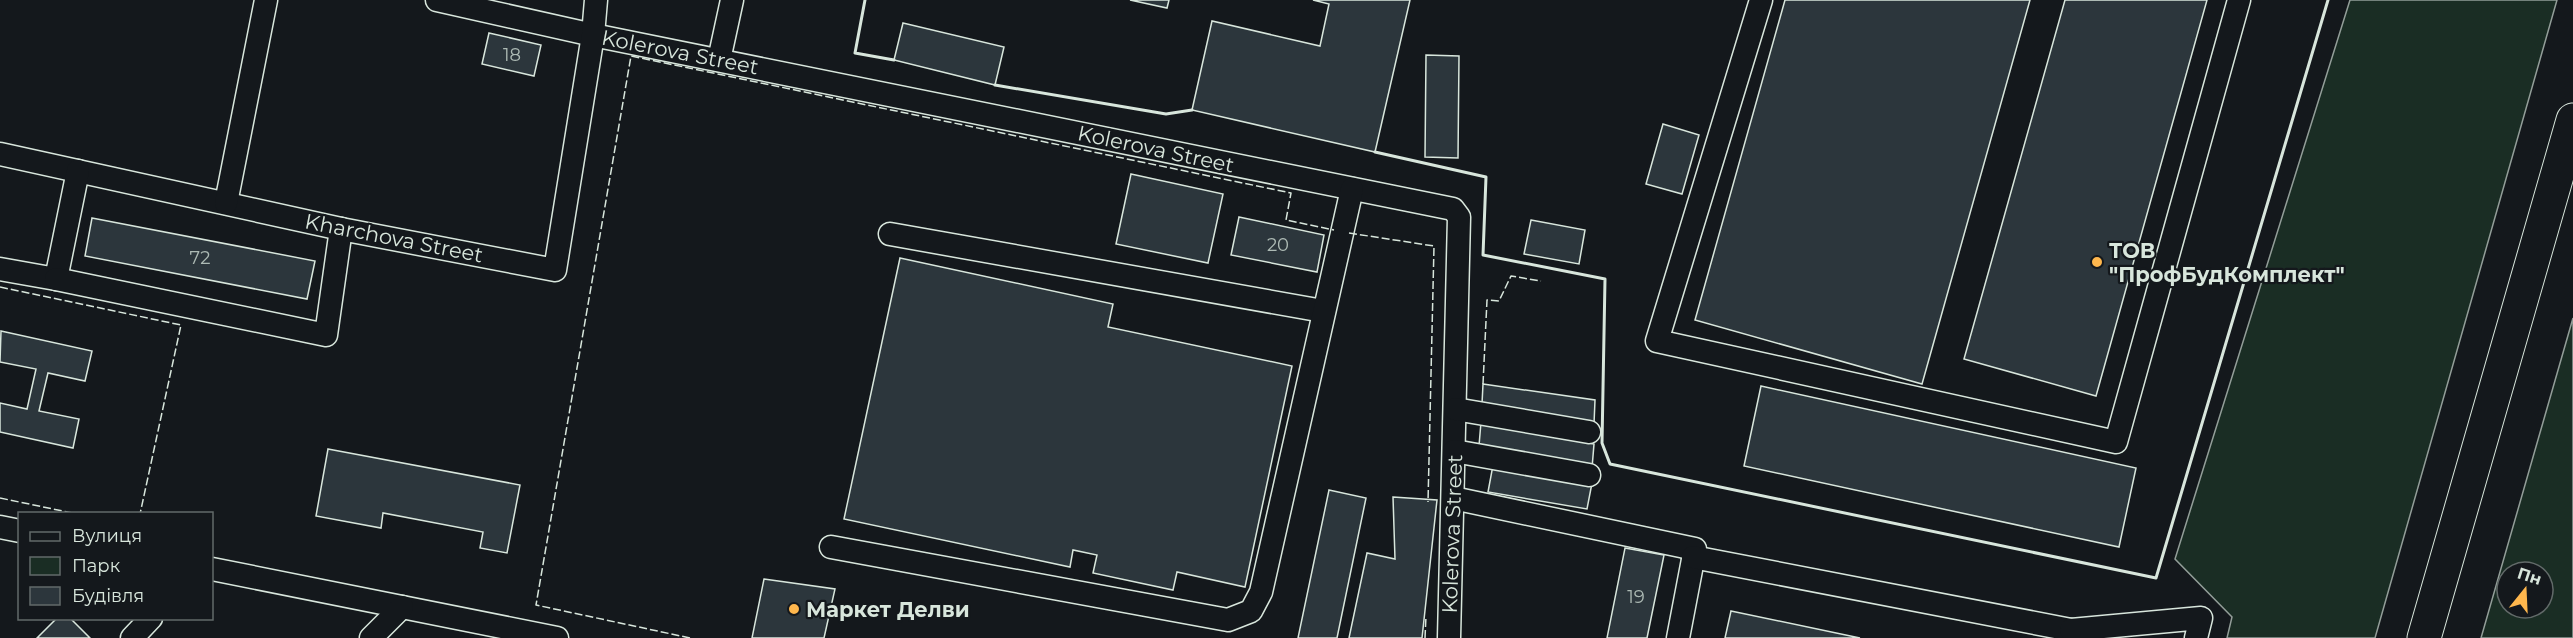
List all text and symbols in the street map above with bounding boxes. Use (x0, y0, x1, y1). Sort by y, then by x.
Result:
street label: Kolerova Street (599, 25, 761, 79)
house number: 18 (503, 44, 521, 66)
street label: Kolerova Street (1075, 120, 1237, 178)
street label: Kharchova Street (303, 208, 485, 268)
house number: 20 (1267, 234, 1289, 256)
place label: ТОВ "ПрофБудКомплект" (2109, 238, 2345, 287)
house number: 72 (190, 247, 210, 269)
marker: ТОВ "ПрофБудКомплект" (2090, 255, 2104, 269)
street label: Kolerova Street (1437, 454, 1467, 614)
legend (18, 512, 213, 620)
text: Вулиця (72, 525, 142, 547)
text: Парк (72, 555, 121, 577)
north arrow (2495, 560, 2555, 620)
text: Пн (2515, 563, 2544, 589)
text: Будівля (72, 585, 144, 607)
house number: 19 (1627, 586, 1645, 608)
place label: Маркет Делви (806, 597, 970, 622)
marker: Маркет Делви (787, 602, 801, 616)

